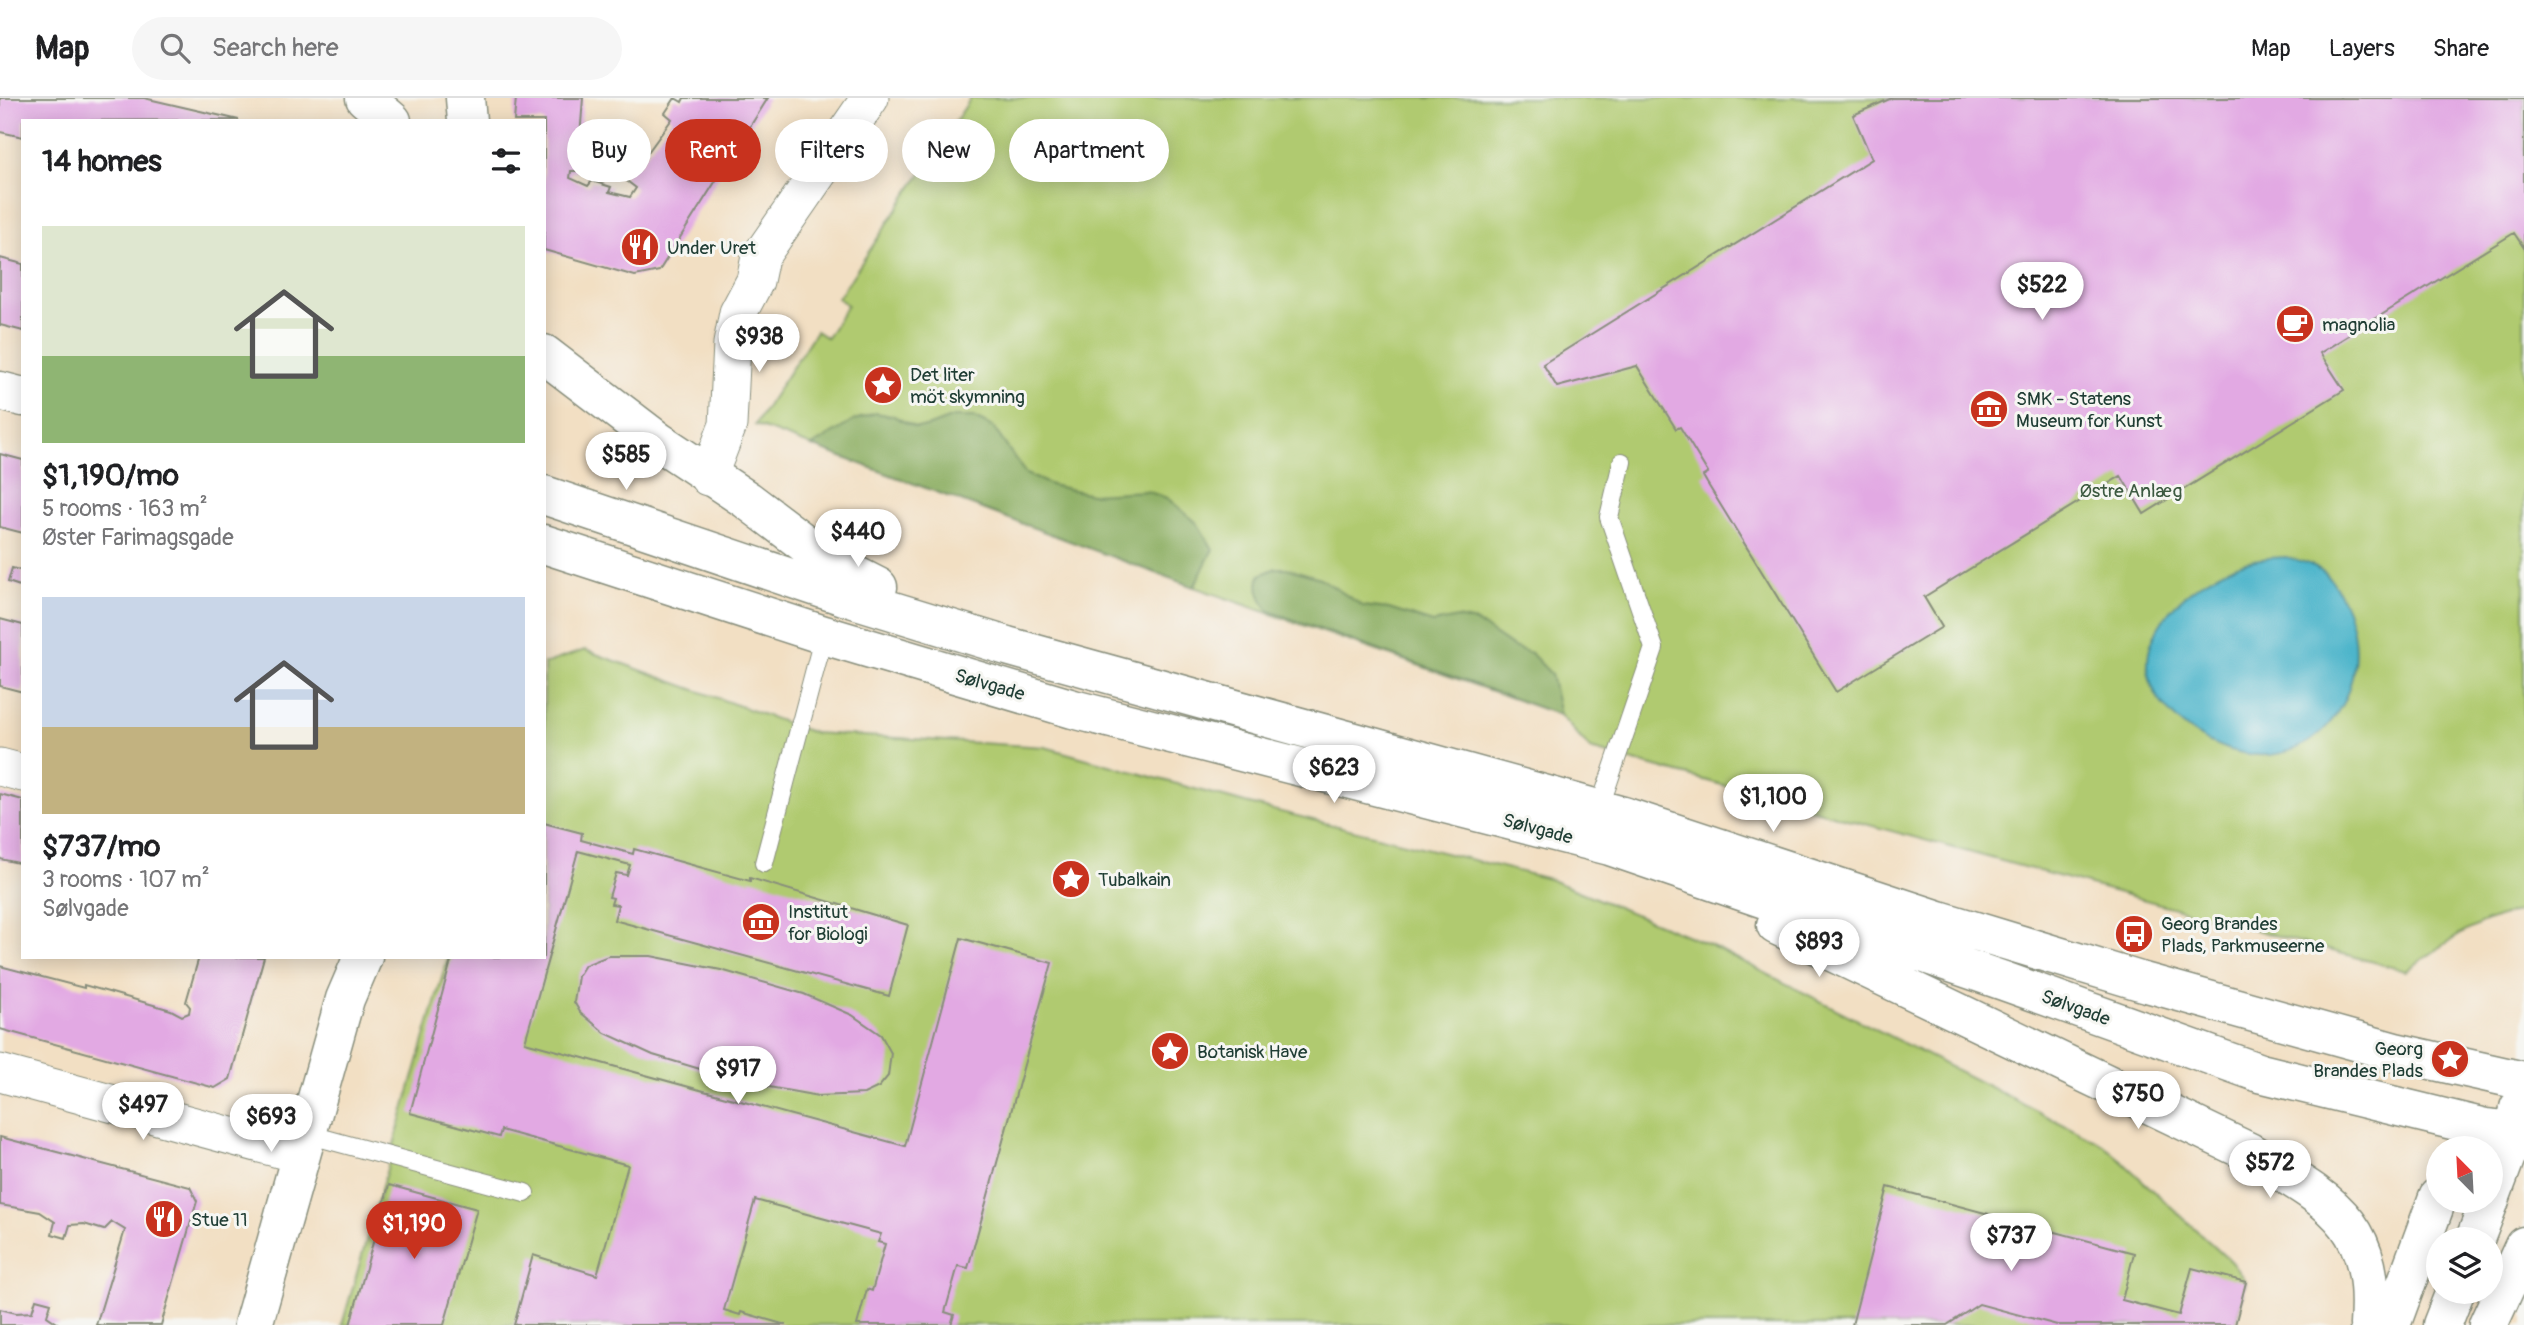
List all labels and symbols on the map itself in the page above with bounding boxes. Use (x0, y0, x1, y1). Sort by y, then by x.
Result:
restaurant icon: Under Uret (619, 226, 661, 268)
place label: Under Uret (667, 236, 756, 260)
pin: $522 (2001, 262, 2083, 322)
cafe icon: magnolia (2274, 303, 2316, 345)
place label: magnolia (2322, 313, 2396, 337)
pin: $938 (718, 314, 800, 374)
place label: Det liter möt skymning (910, 363, 1025, 409)
place icon: Det liter möt skymning (862, 364, 904, 406)
place label: SMK - Statens Museum for Kunst (2016, 387, 2163, 433)
museum icon: SMK - Statens Museum for Kunst (1968, 388, 2010, 430)
pin: $585 (585, 432, 667, 492)
park label: Østre Anlæg (2080, 479, 2182, 503)
pin: $440 (817, 510, 899, 569)
street label: Sølvgade (952, 664, 1028, 707)
pin: $623 (1293, 746, 1375, 805)
pin: $1,100 (1716, 774, 1830, 834)
street label: Sølvgade (1500, 808, 1576, 850)
place icon: Tubalkain (1050, 858, 1092, 900)
place label: Tubalkain (1098, 868, 1171, 892)
place label: Institut for Biologi (788, 900, 868, 946)
museum icon: Institut for Biologi (740, 901, 782, 943)
place label: Georg Brandes Plads, Parkmuseerne (2161, 912, 2325, 958)
bus stop icon: Georg Brandes Plads, Parkmuseerne (2113, 913, 2155, 955)
pin: $893 (1778, 920, 1860, 979)
street label: Sølvgade (2038, 984, 2114, 1032)
place icon: Botanisk Have (1149, 1030, 1191, 1072)
place label: Georg Brandes Plads (2313, 1037, 2424, 1083)
place icon: Georg Brandes Plads (2429, 1038, 2471, 1080)
place label: Botanisk Have (1197, 1040, 1308, 1064)
pin: $917 (697, 1046, 779, 1106)
pin: $750 (2097, 1072, 2179, 1131)
pin: $497 (102, 1082, 184, 1142)
pin: $693 (230, 1094, 312, 1154)
north arrow (2426, 1136, 2502, 1213)
pin: $572 (2229, 1140, 2311, 1200)
restaurant icon: Stue 11 (143, 1198, 185, 1240)
pin: $1,190 (357, 1202, 471, 1261)
place label: Stue 11 (191, 1208, 248, 1232)
pin: $737 (1970, 1214, 2052, 1273)

